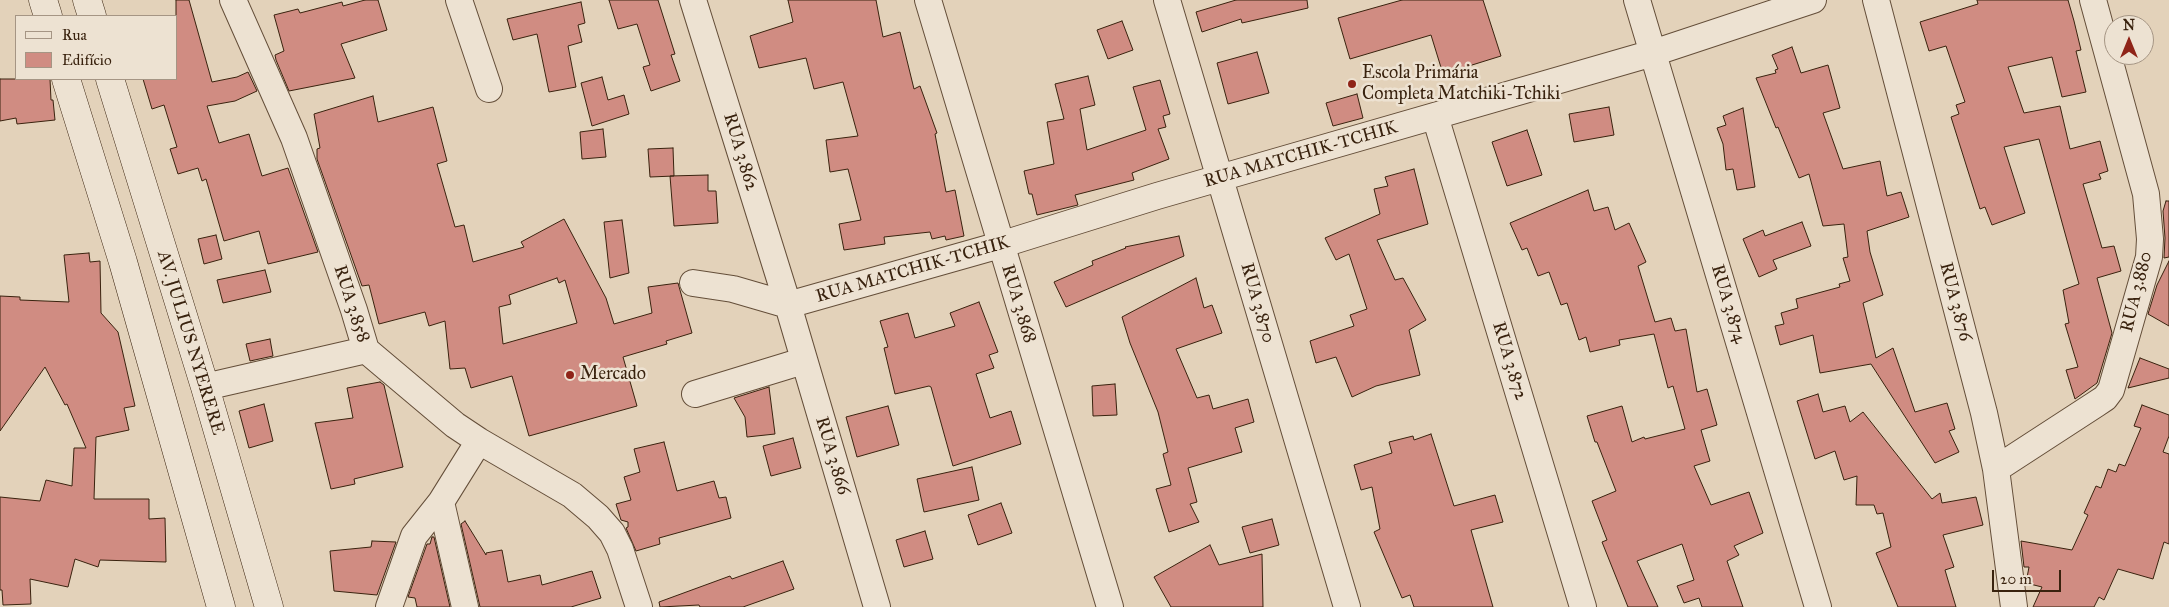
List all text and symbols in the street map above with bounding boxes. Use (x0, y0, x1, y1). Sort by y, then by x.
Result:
legend (15, 15, 178, 80)
north arrow (2104, 15, 2154, 65)
text: N (2123, 17, 2135, 34)
text: Rua (62, 26, 87, 44)
text: Edifício (62, 51, 112, 69)
place label: Escola Primária Completa Matchiki-Tchiki (1362, 63, 1560, 106)
marker: Escola Primária Completa Matchiki-Tchiki (1346, 78, 1358, 90)
street label: RUA 3.862 (718, 110, 762, 194)
street label: RUA MATCHIK-TCHIK (1202, 117, 1400, 193)
street label: RUA MATCHIK-TCHIK (814, 232, 1012, 308)
street label: AV. JULIUS NYERERE (152, 248, 228, 438)
street label: RUA 3.880 (2117, 250, 2157, 334)
street label: RUA 3.870 (1235, 260, 1279, 346)
street label: RUA 3.876 (1934, 260, 1976, 344)
street label: RUA 3.868 (996, 262, 1040, 346)
street label: RUA 3.874 (1706, 262, 1750, 346)
street label: RUA 3.858 (328, 263, 374, 345)
street label: RUA 3.872 (1487, 319, 1531, 403)
place label: Mercado (580, 364, 646, 386)
marker: Mercado (564, 369, 576, 381)
street label: RUA 3.866 (810, 414, 854, 498)
scale bar (1994, 560, 2063, 592)
text: 20 m (2000, 570, 2032, 588)

